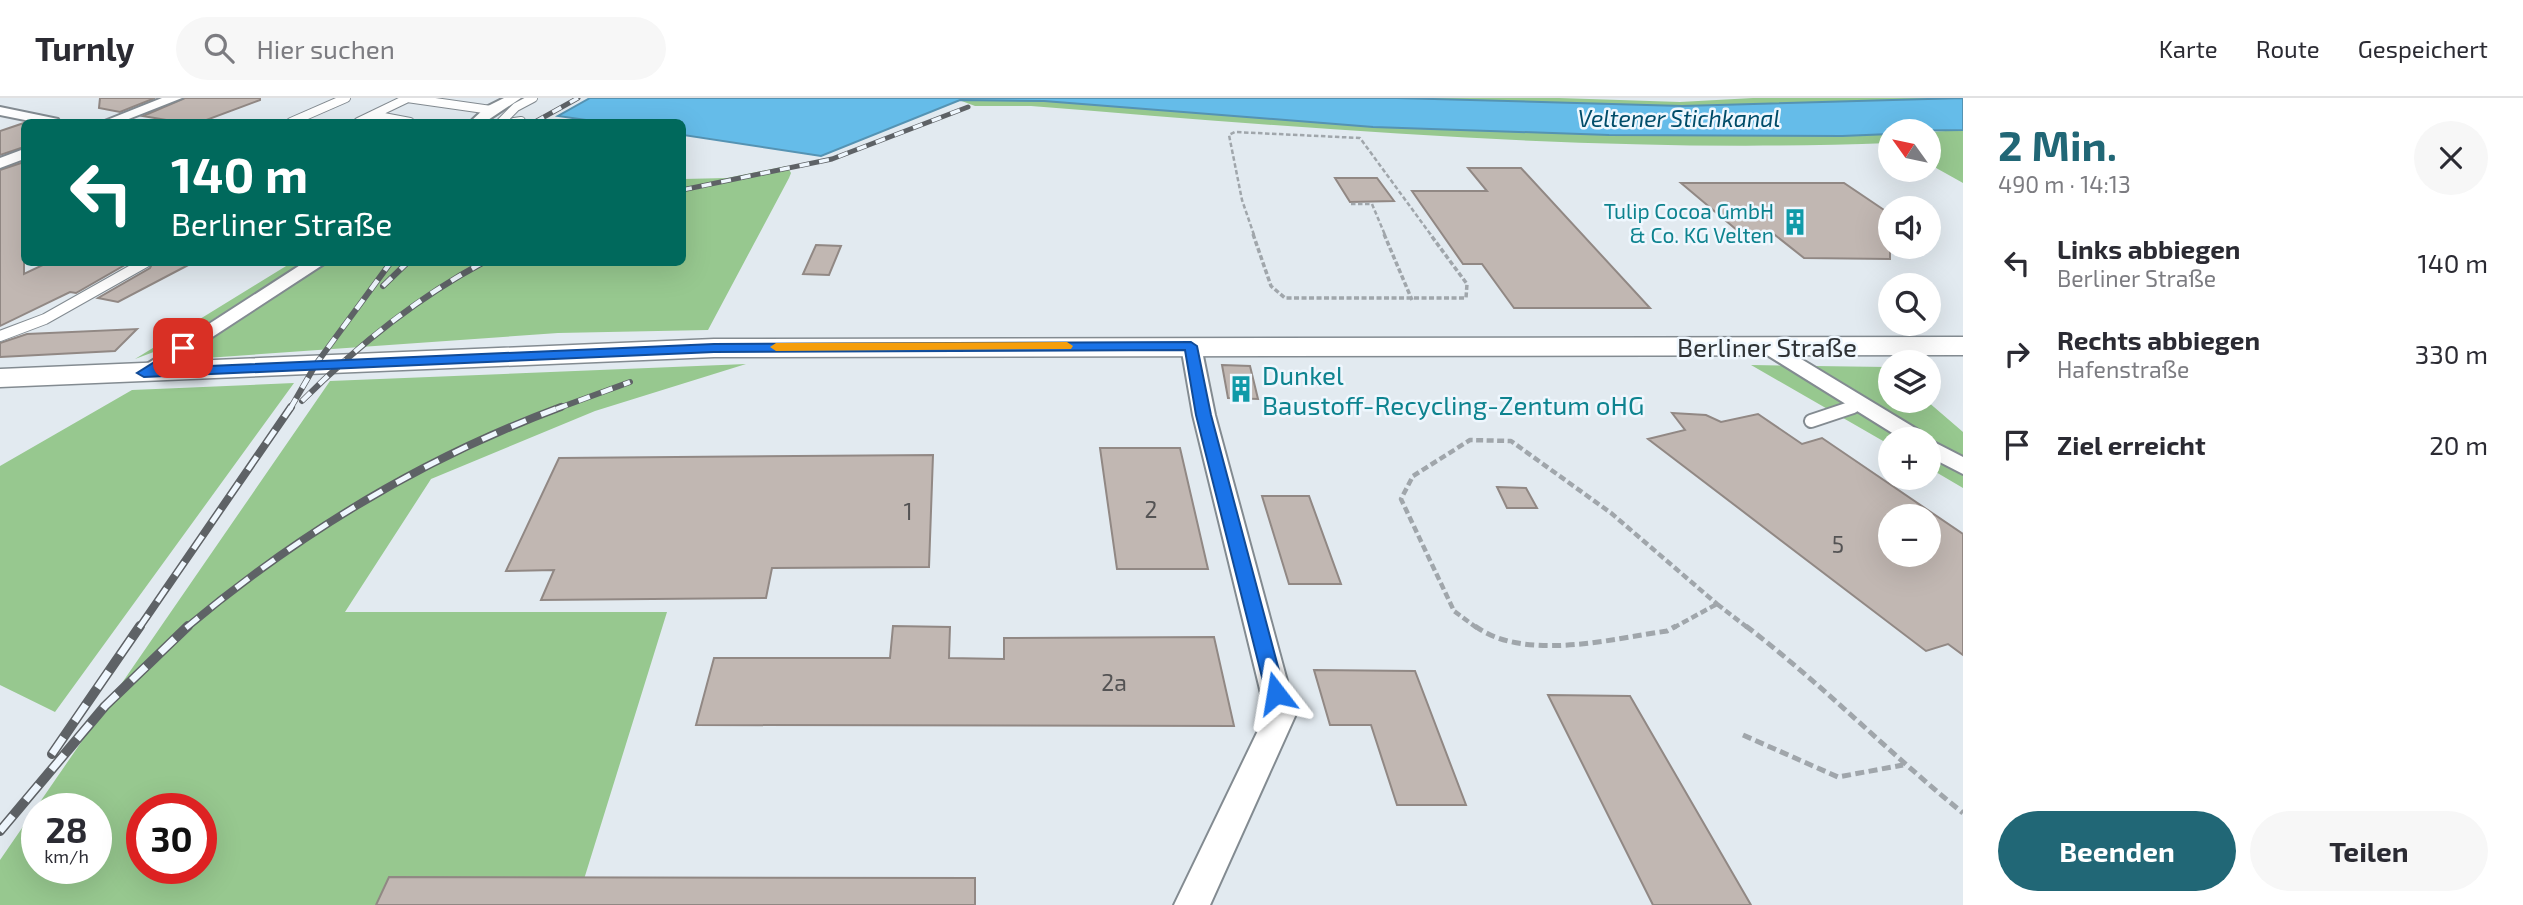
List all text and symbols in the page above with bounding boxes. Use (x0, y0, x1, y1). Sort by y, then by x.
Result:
search box (176, 17, 666, 80)
text: Turnly (35, 28, 134, 68)
icon: search (200, 29, 238, 67)
text: Hier suchen (256, 33, 395, 64)
text: Karte (2159, 34, 2218, 63)
text: Route (2256, 34, 2320, 63)
text: Gespeichert (2358, 34, 2488, 63)
water label: Veltener Stichkanal (1578, 104, 1780, 132)
north arrow (1878, 119, 1941, 182)
map controls (1878, 119, 1941, 567)
text: 2 Min. (1998, 119, 2117, 169)
button: close (2414, 121, 2488, 195)
text: 140 m (171, 144, 308, 203)
icon: left (56, 147, 147, 238)
text: 490 m · 14:13 (1998, 170, 2131, 198)
button: sound (1878, 196, 1941, 259)
place label: Tulip Cocoa GmbH & Co. KG Velten (1604, 198, 1774, 247)
text: Berliner Straße (171, 204, 393, 242)
building icon: Tulip Cocoa GmbH & Co. KG Velten (1780, 207, 1810, 237)
text: Links abbiegen (2057, 233, 2241, 264)
icon: left (1998, 244, 2036, 282)
text: 140 m (2417, 247, 2488, 278)
text: Berliner Straße (2057, 264, 2216, 292)
button: search (1878, 273, 1941, 336)
pin (153, 318, 213, 378)
text: Rechts abbiegen (2057, 324, 2260, 355)
icon: arrive (164, 329, 202, 367)
street label: Berliner Straße (1677, 331, 1857, 362)
icon: right (1998, 335, 2036, 373)
text: 330 m (2415, 338, 2488, 369)
button: layers (1878, 350, 1941, 413)
text: Hafenstraße (2057, 355, 2189, 383)
place label: Dunkel Baustoff-Recycling-Zentum oHG (1262, 359, 1644, 420)
building icon: Dunkel Baustoff-Recycling-Zentum oHG (1226, 374, 1256, 404)
icon: arrive (1998, 426, 2036, 464)
button: + (1878, 427, 1941, 490)
text: Ziel erreicht (2057, 429, 2206, 460)
text: 20 m (2429, 429, 2488, 460)
house number: 2 (1145, 495, 1157, 523)
house number: 1 (903, 497, 913, 525)
button: − (1878, 504, 1941, 567)
house number: 5 (1832, 530, 1844, 558)
position arrow (1239, 656, 1313, 730)
house number: 2a (1101, 668, 1127, 696)
speed limit sign: 30 (126, 793, 217, 884)
text: 28 (45, 808, 88, 850)
button: Beenden (1998, 811, 2236, 891)
button: Teilen (2250, 811, 2488, 891)
text: km/h (44, 845, 89, 867)

